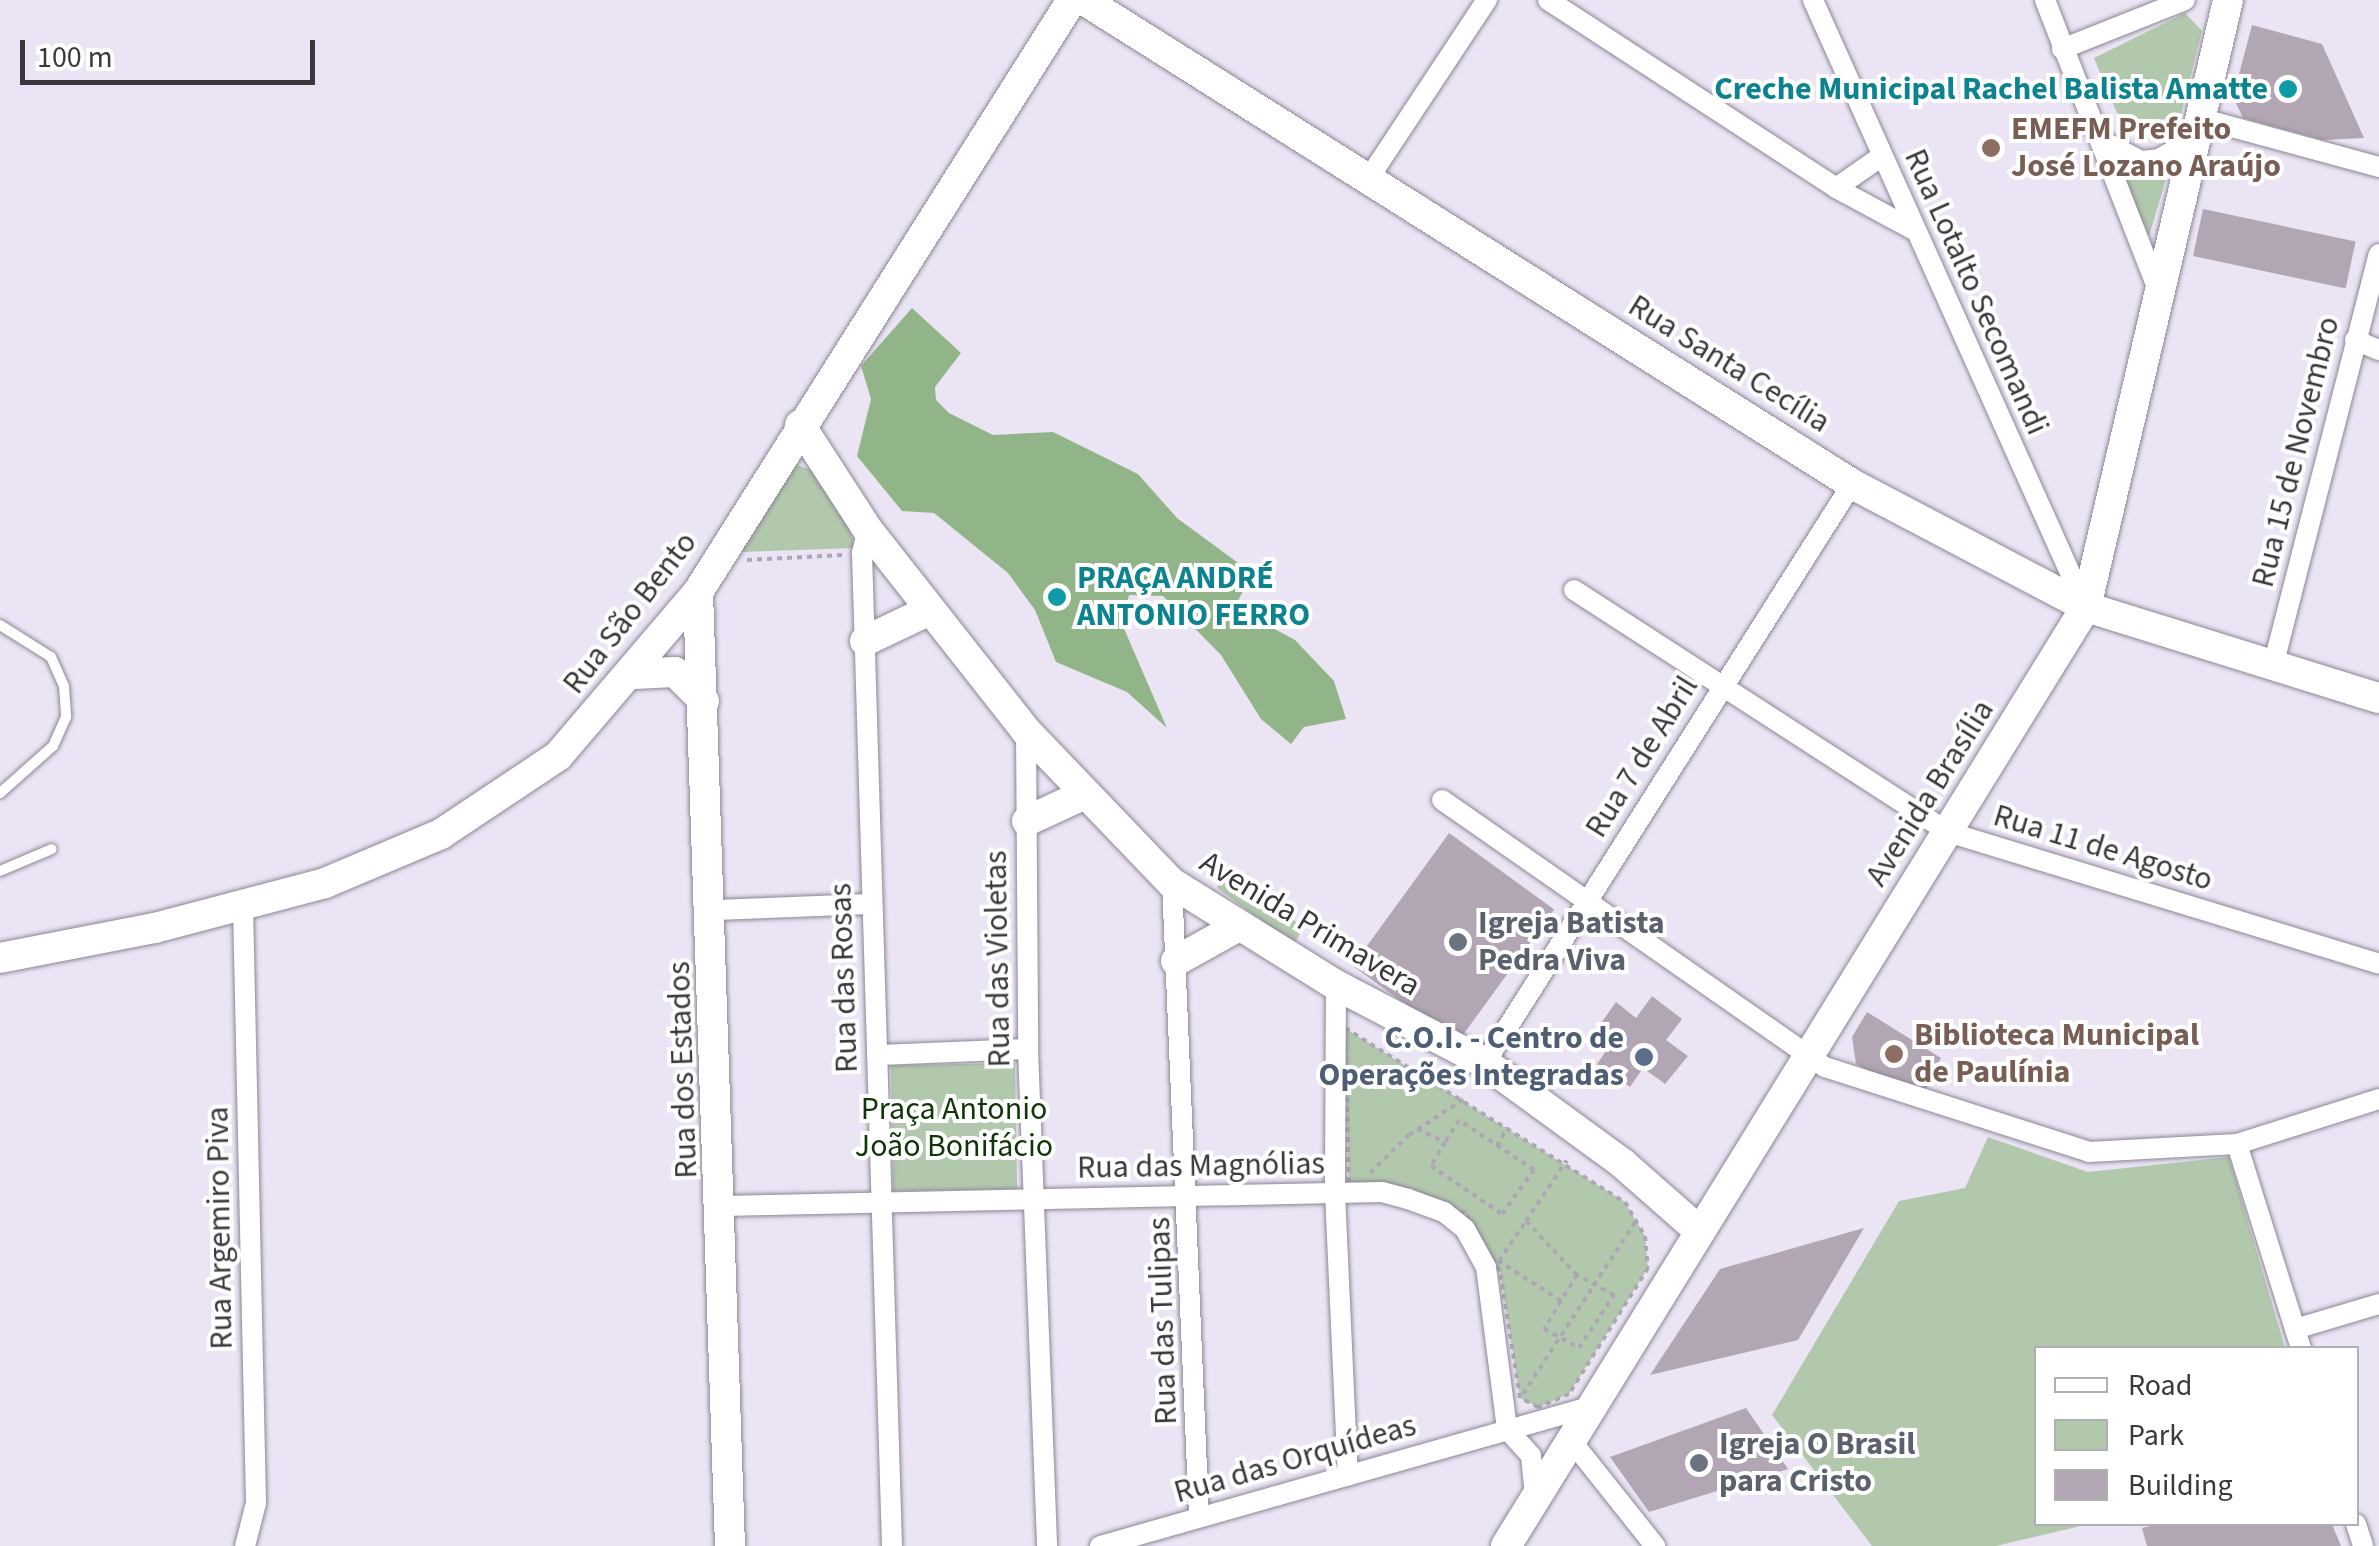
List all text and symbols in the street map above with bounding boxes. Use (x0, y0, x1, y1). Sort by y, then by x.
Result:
scale bar (25, 20, 320, 82)
text: 100 m (37, 36, 113, 79)
place label: Creche Municipal Rachel Balista Amatte (1714, 70, 2268, 108)
marker: Creche Municipal Rachel Balista Amatte (2277, 78, 2299, 100)
place label: EMEFM Prefeito José Lozano Araújo (2011, 111, 2281, 186)
marker: EMEFM Prefeito José Lozano Araújo (1980, 137, 2002, 159)
street label: Rua Lotalto Secomandi (1896, 143, 2056, 441)
street label: Rua Santa Cecília (1621, 287, 1837, 441)
street label: Rua 15 de Novembro (2244, 313, 2348, 591)
street label: Rua São Bento (555, 524, 705, 702)
place label: PRAÇA ANDRÉ ANTONIO FERRO (1077, 560, 1310, 635)
marker: PRAÇA ANDRÉ ANTONIO FERRO (1046, 586, 1068, 608)
street label: Rua 7 de Abril (1577, 669, 1707, 845)
street label: Avenida Brasília (1857, 693, 2003, 893)
street label: Rua 11 de Agosto (1989, 796, 2217, 900)
street label: Avenida Primavera (1193, 843, 1427, 1005)
street label: Rua das Violetas (977, 850, 1019, 1068)
street label: Rua das Rosas (821, 882, 867, 1074)
place label: Igreja Batista Pedra Viva (1478, 905, 1665, 980)
marker: Igreja Batista Pedra Viva (1447, 931, 1469, 953)
street label: Rua dos Estados (660, 961, 706, 1179)
place label: Biblioteca Municipal de Paulínia (1914, 1017, 2199, 1092)
place label: C.O.I. - Centro de Operações Integradas (1319, 1020, 1624, 1095)
marker: Biblioteca Municipal de Paulínia (1883, 1043, 1905, 1065)
marker: C.O.I. - Centro de Operações Integradas (1633, 1046, 1655, 1068)
park label: Praça Antonio João Bonifácio (855, 1091, 1053, 1166)
street label: Rua Argemiro Piva (199, 1106, 241, 1350)
street label: Rua das Magnólias (1077, 1145, 1325, 1187)
street label: Rua das Tulipas (1140, 1216, 1186, 1426)
legend (2034, 1346, 2359, 1526)
text: Road (2128, 1364, 2192, 1407)
street label: Rua das Orquídeas (1170, 1406, 1420, 1512)
text: Park (2128, 1414, 2184, 1457)
place label: Igreja O Brasil para Cristo (1719, 1426, 1915, 1501)
marker: Igreja O Brasil para Cristo (1688, 1452, 1710, 1474)
text: Building (2128, 1464, 2233, 1507)

